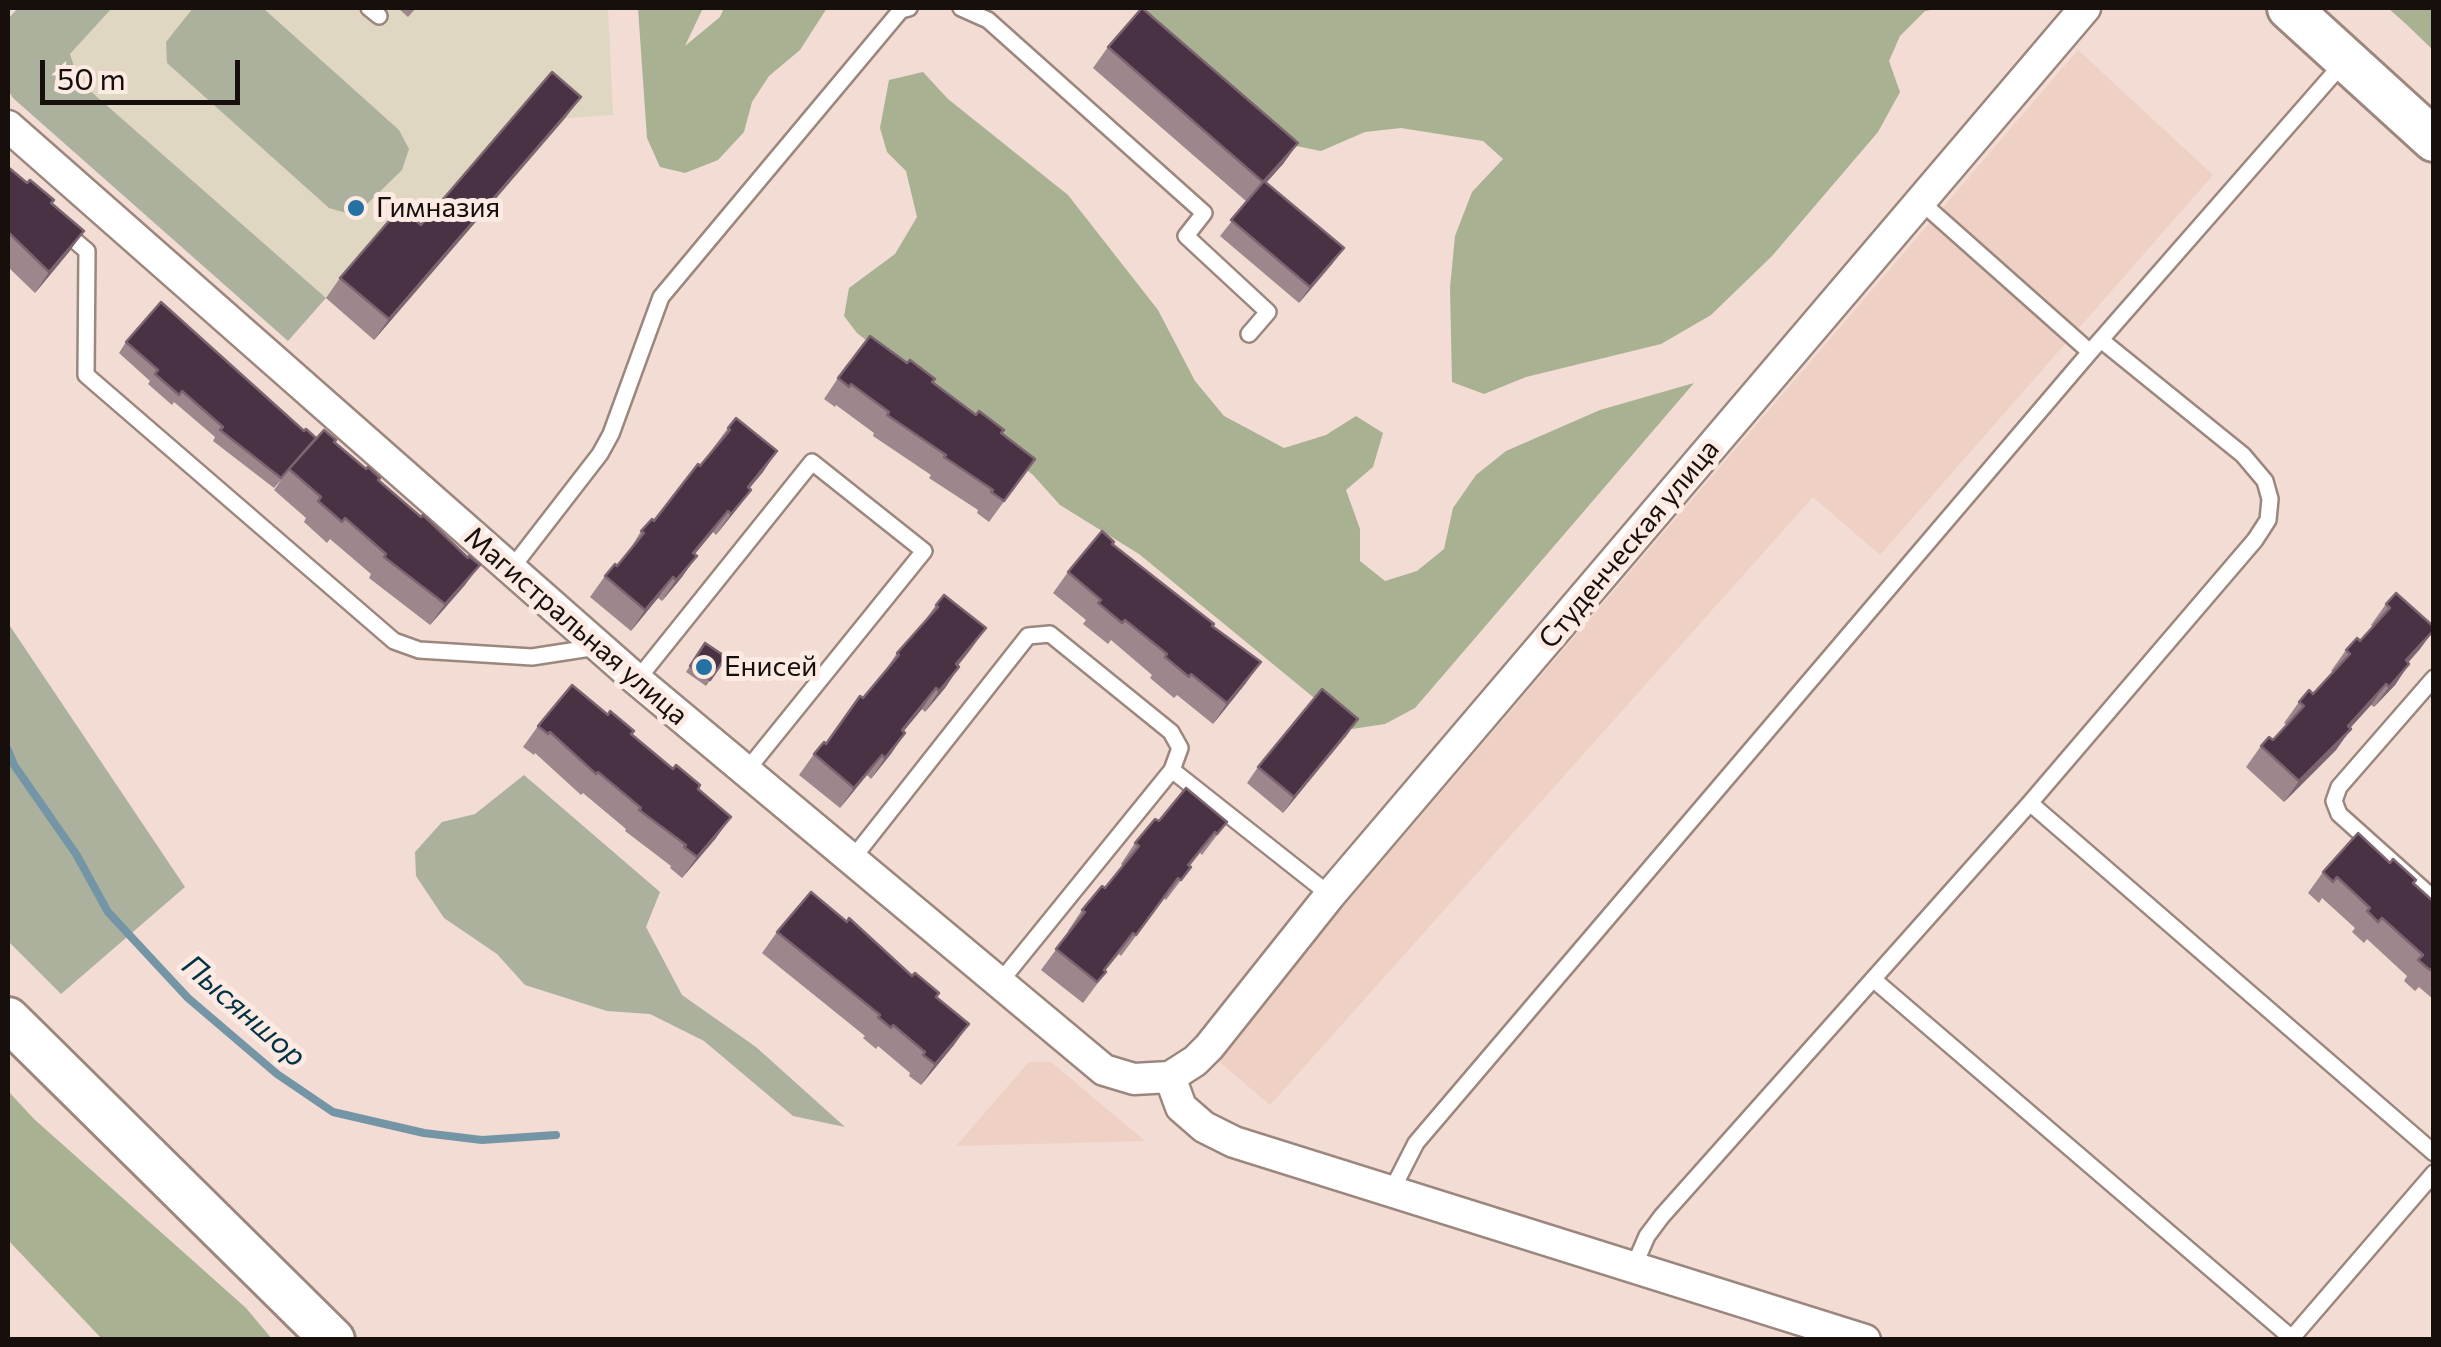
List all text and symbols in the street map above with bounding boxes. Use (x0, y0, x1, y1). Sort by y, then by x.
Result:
scale bar (45, 40, 245, 102)
text: 50 m (57, 59, 126, 96)
place label: Гимназия (376, 191, 500, 225)
marker: Гимназия (345, 197, 367, 219)
street label: Студенческая улица (1532, 433, 1726, 655)
street label: Магистральная улица (457, 520, 695, 732)
place label: Енисей (724, 650, 817, 684)
marker: Енисей (693, 656, 715, 678)
water label: Пысяншор (175, 947, 313, 1075)

